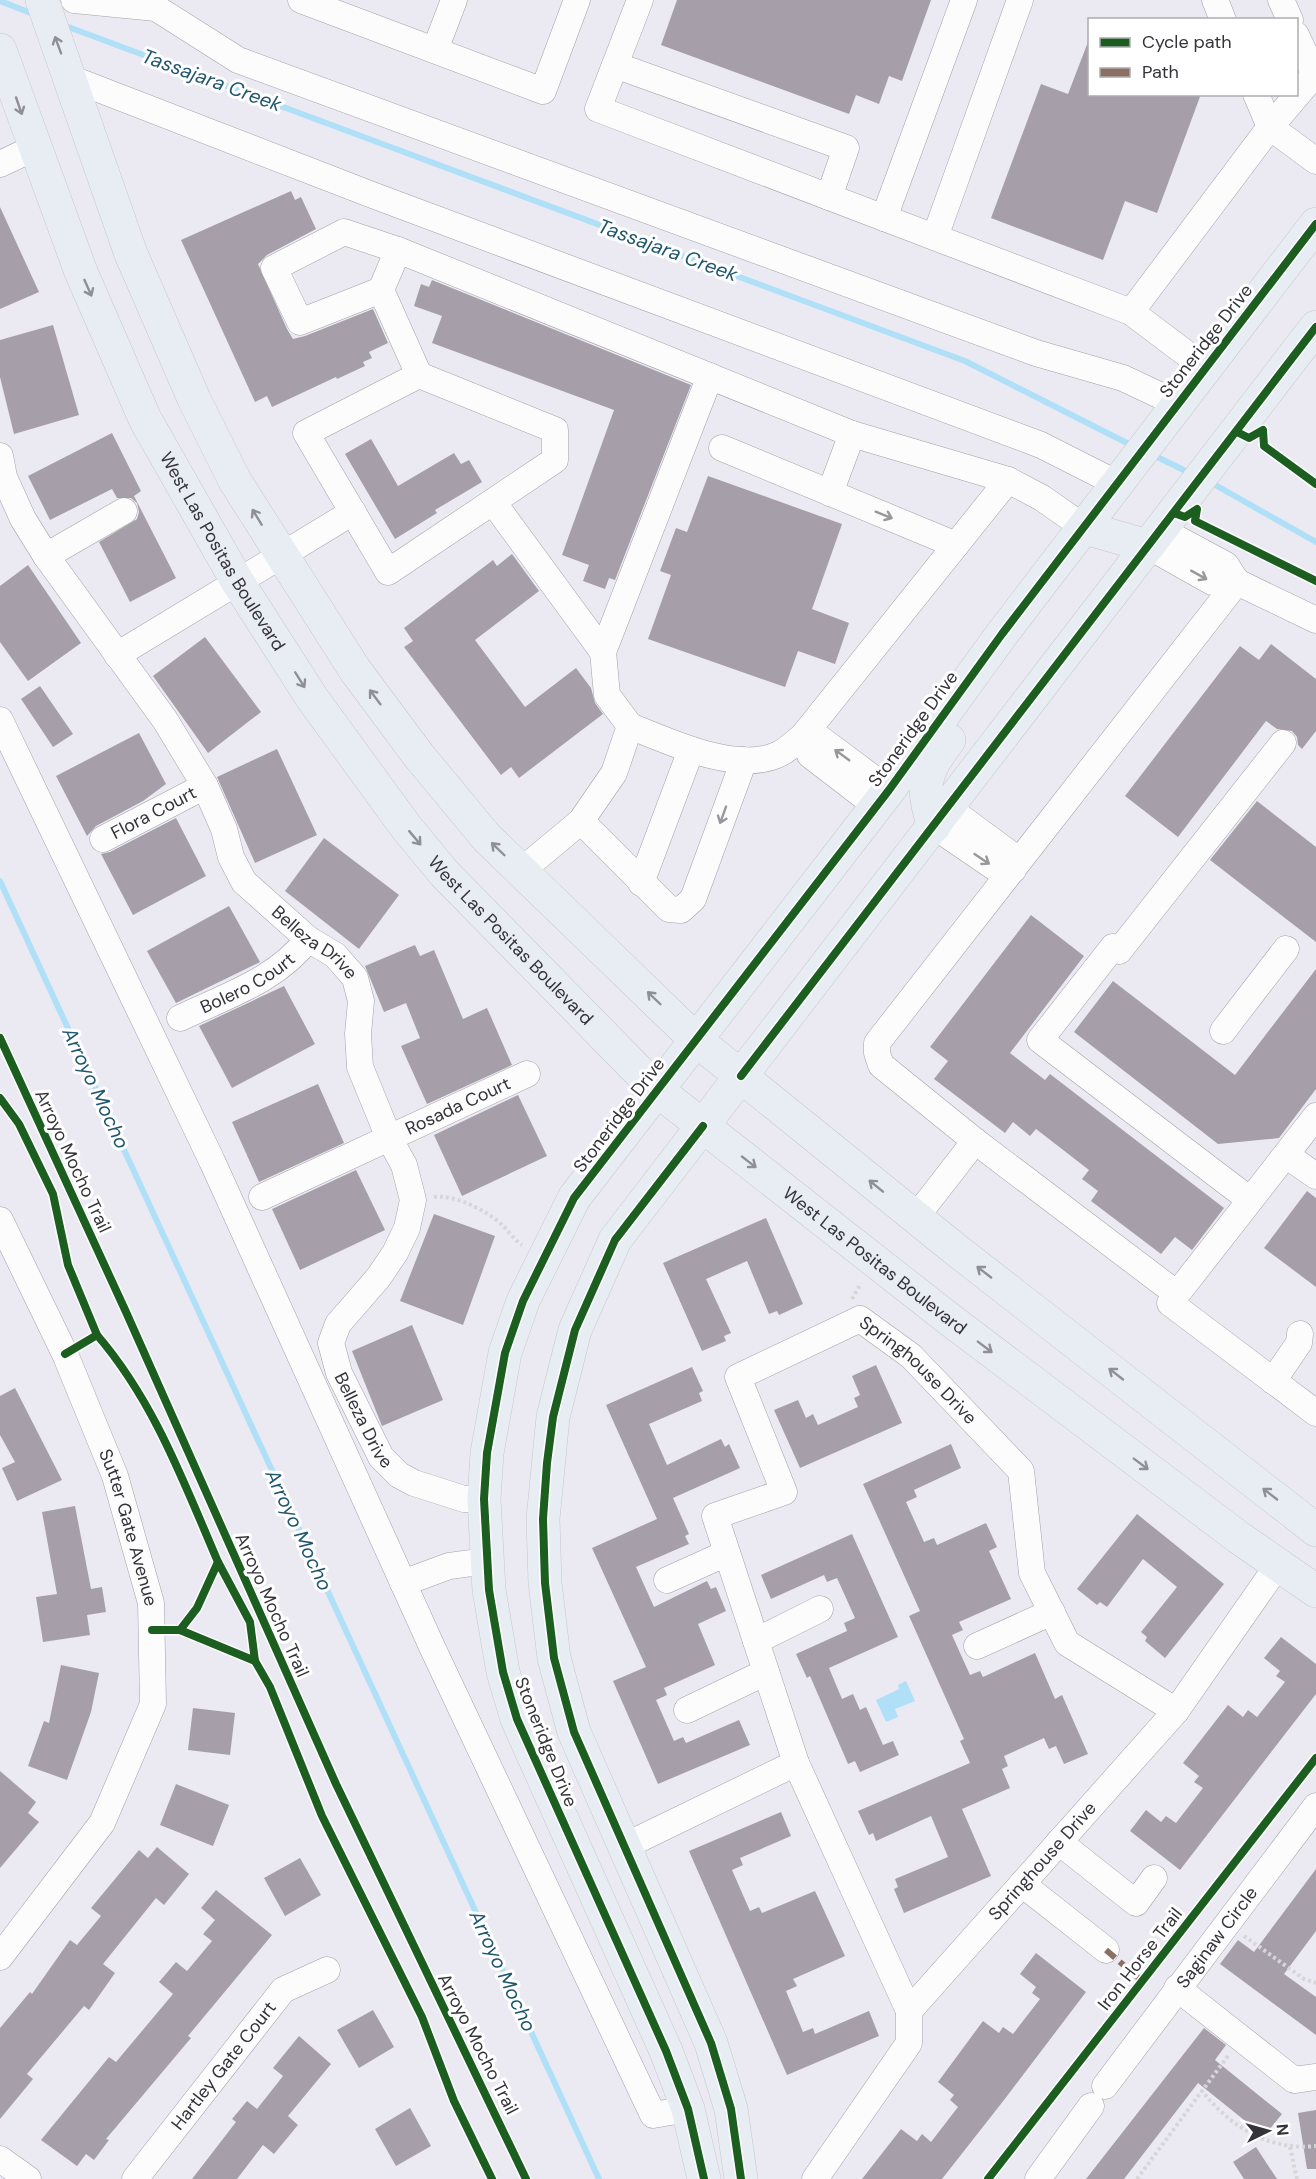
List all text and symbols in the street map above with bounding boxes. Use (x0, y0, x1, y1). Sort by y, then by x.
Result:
legend (1088, 18, 1298, 96)
text: Cycle path (1142, 30, 1232, 54)
one-way arrow (52, 36, 63, 54)
water label: Tassajara Creek (139, 43, 286, 118)
text: Path (1142, 60, 1179, 84)
one-way arrow (14, 96, 25, 115)
water label: Tassajara Creek (595, 213, 742, 288)
one-way arrow (83, 278, 94, 297)
street label: Stoneridge Drive (1154, 279, 1258, 403)
street label: West Las Positas Boulevard (154, 448, 291, 655)
one-way arrow (250, 509, 262, 526)
one-way arrow (874, 510, 893, 521)
one-way arrow (1190, 570, 1208, 581)
street label: Stoneridge Drive (863, 666, 963, 792)
one-way arrow (294, 672, 307, 689)
one-way arrow (369, 690, 381, 706)
one-way arrow (835, 749, 851, 761)
street label: Flora Court (107, 781, 200, 845)
one-way arrow (717, 805, 728, 824)
one-way arrow (408, 830, 422, 845)
one-way arrow (490, 841, 505, 856)
street label: West Las Positas Boulevard (423, 851, 599, 1030)
one-way arrow (973, 853, 990, 865)
street label: Belleza Drive (266, 900, 363, 984)
street label: Bolero Court (196, 947, 300, 1019)
one-way arrow (646, 991, 661, 1005)
water label: Arroyo Mocho (56, 1022, 135, 1153)
street label: Stoneridge Drive (568, 1053, 670, 1177)
street label: Rosada Court (402, 1071, 514, 1141)
street label: Arroyo Mocho Trail (29, 1086, 117, 1236)
one-way arrow (741, 1156, 757, 1169)
one-way arrow (869, 1179, 885, 1192)
street label: West Las Positas Boulevard (778, 1181, 972, 1340)
one-way arrow (977, 1266, 993, 1279)
street label: Springhouse Drive (854, 1310, 982, 1429)
one-way arrow (977, 1340, 993, 1353)
street label: Belleza Drive (329, 1368, 398, 1474)
one-way arrow (1108, 1368, 1124, 1381)
street label: Sutter Gate Avenue (93, 1445, 163, 1609)
one-way arrow (1133, 1457, 1149, 1470)
water label: Arroyo Mocho (259, 1464, 338, 1595)
one-way arrow (1262, 1487, 1278, 1500)
street label: Arroyo Mocho Trail (229, 1529, 315, 1681)
street label: Stoneridge Drive (509, 1674, 583, 1810)
street label: Springhouse Drive (983, 1797, 1102, 1926)
street label: Saginaw Circle (1171, 1882, 1263, 1993)
street label: Iron Horse Trail (1092, 1903, 1188, 2015)
water label: Arroyo Mocho (463, 1905, 542, 2036)
street label: Arroyo Mocho Trail (432, 1969, 524, 2119)
street label: Hartley Gate Court (166, 1996, 282, 2135)
north arrow (1238, 2101, 1298, 2161)
text: N (1271, 2123, 1293, 2136)

